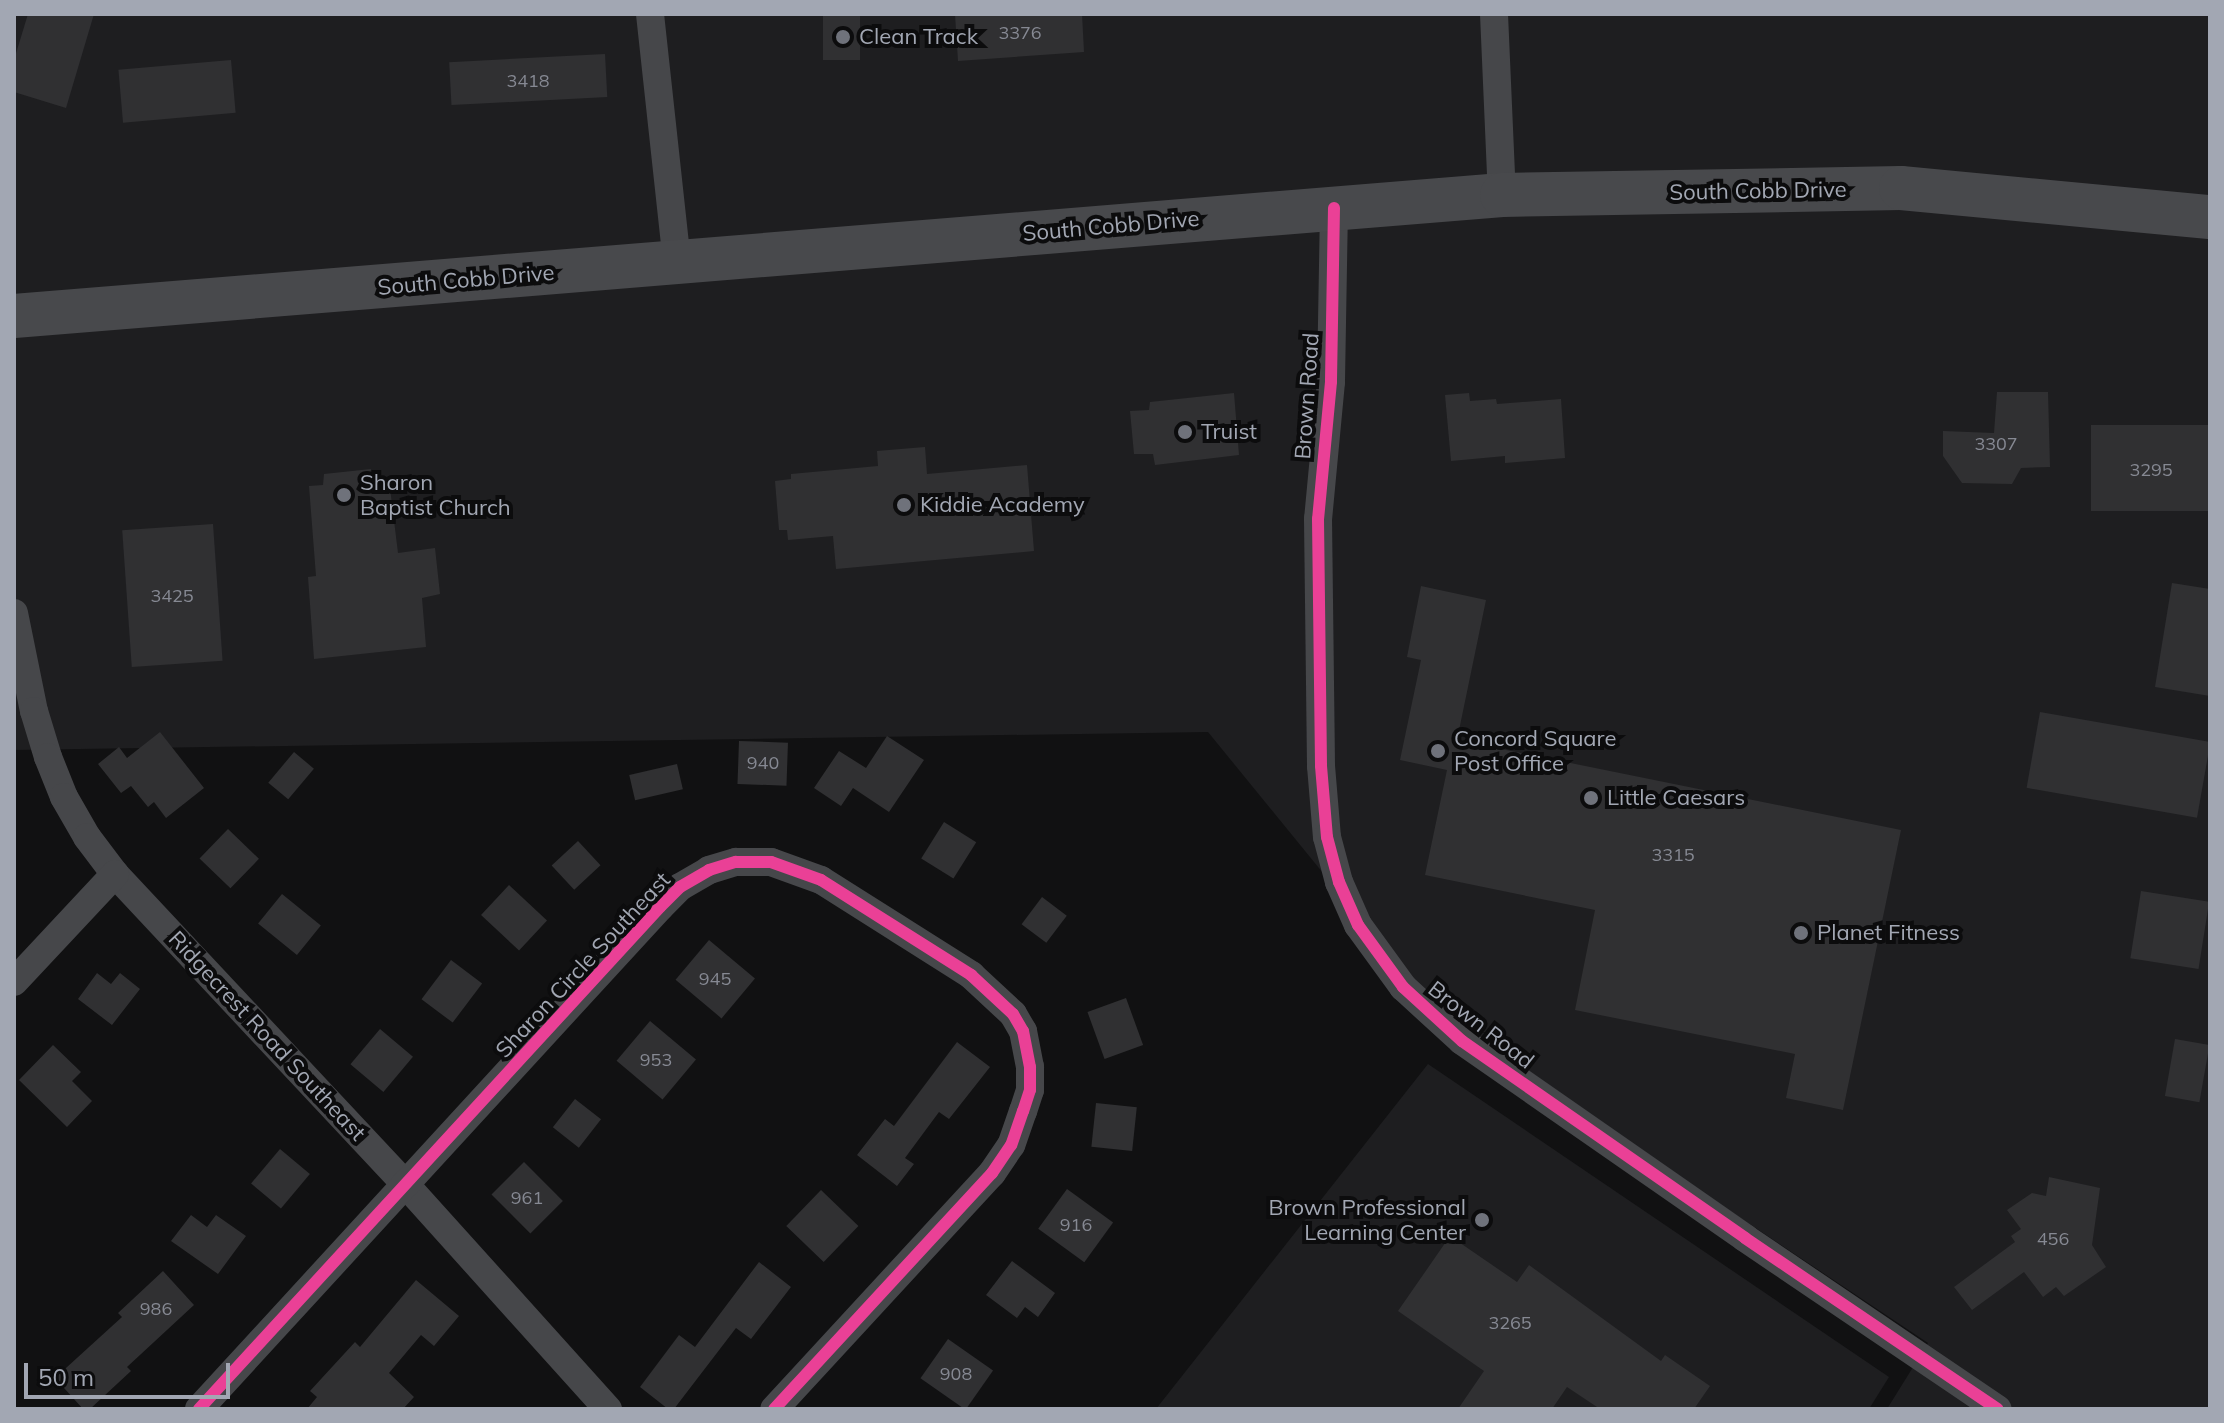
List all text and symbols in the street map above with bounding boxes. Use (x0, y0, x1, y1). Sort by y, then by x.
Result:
house number: 3376 (998, 22, 1042, 44)
place label: Clean Track (859, 24, 978, 50)
marker: Clean Track (834, 28, 852, 46)
house number: 3418 (506, 70, 550, 92)
street label: South Cobb Drive (1669, 176, 1847, 206)
street label: South Cobb Drive (1021, 205, 1201, 247)
street label: South Cobb Drive (376, 259, 556, 301)
street label: Brown Road (1289, 332, 1325, 460)
place label: Truist (1201, 419, 1257, 445)
marker: Truist (1176, 423, 1194, 441)
house number: 3307 (1974, 433, 2018, 455)
house number: 3295 (2129, 459, 2173, 481)
place label: Sharon Baptist Church (360, 469, 511, 520)
marker: Sharon Baptist Church (335, 486, 353, 504)
place label: Kiddie Academy (920, 492, 1085, 518)
marker: Kiddie Academy (895, 496, 913, 514)
house number: 3425 (150, 585, 194, 607)
place label: Concord Square Post Office (1454, 725, 1616, 776)
marker: Concord Square Post Office (1429, 742, 1447, 760)
house number: 940 (747, 752, 779, 774)
place label: Little Caesars (1607, 785, 1745, 811)
marker: Little Caesars (1582, 789, 1600, 807)
house number: 3315 (1651, 844, 1695, 866)
street label: Sharon Circle Southeast (490, 867, 676, 1063)
place label: Planet Fitness (1817, 920, 1960, 946)
marker: Planet Fitness (1792, 924, 1810, 942)
street label: Ridgecrest Road Southeast (163, 926, 371, 1146)
house number: 945 (699, 968, 731, 990)
street label: Brown Road (1423, 976, 1539, 1074)
house number: 953 (640, 1049, 672, 1071)
house number: 961 (511, 1187, 543, 1209)
place label: Brown Professional Learning Center (1269, 1194, 1466, 1246)
marker: Brown Professional Learning Center (1473, 1211, 1491, 1229)
house number: 916 (1060, 1214, 1092, 1236)
house number: 456 (2037, 1228, 2069, 1250)
house number: 986 (140, 1298, 172, 1320)
house number: 3265 (1488, 1312, 1532, 1334)
scale bar (28, 1347, 234, 1397)
text: 50 m (38, 1362, 94, 1392)
house number: 908 (940, 1363, 972, 1385)

